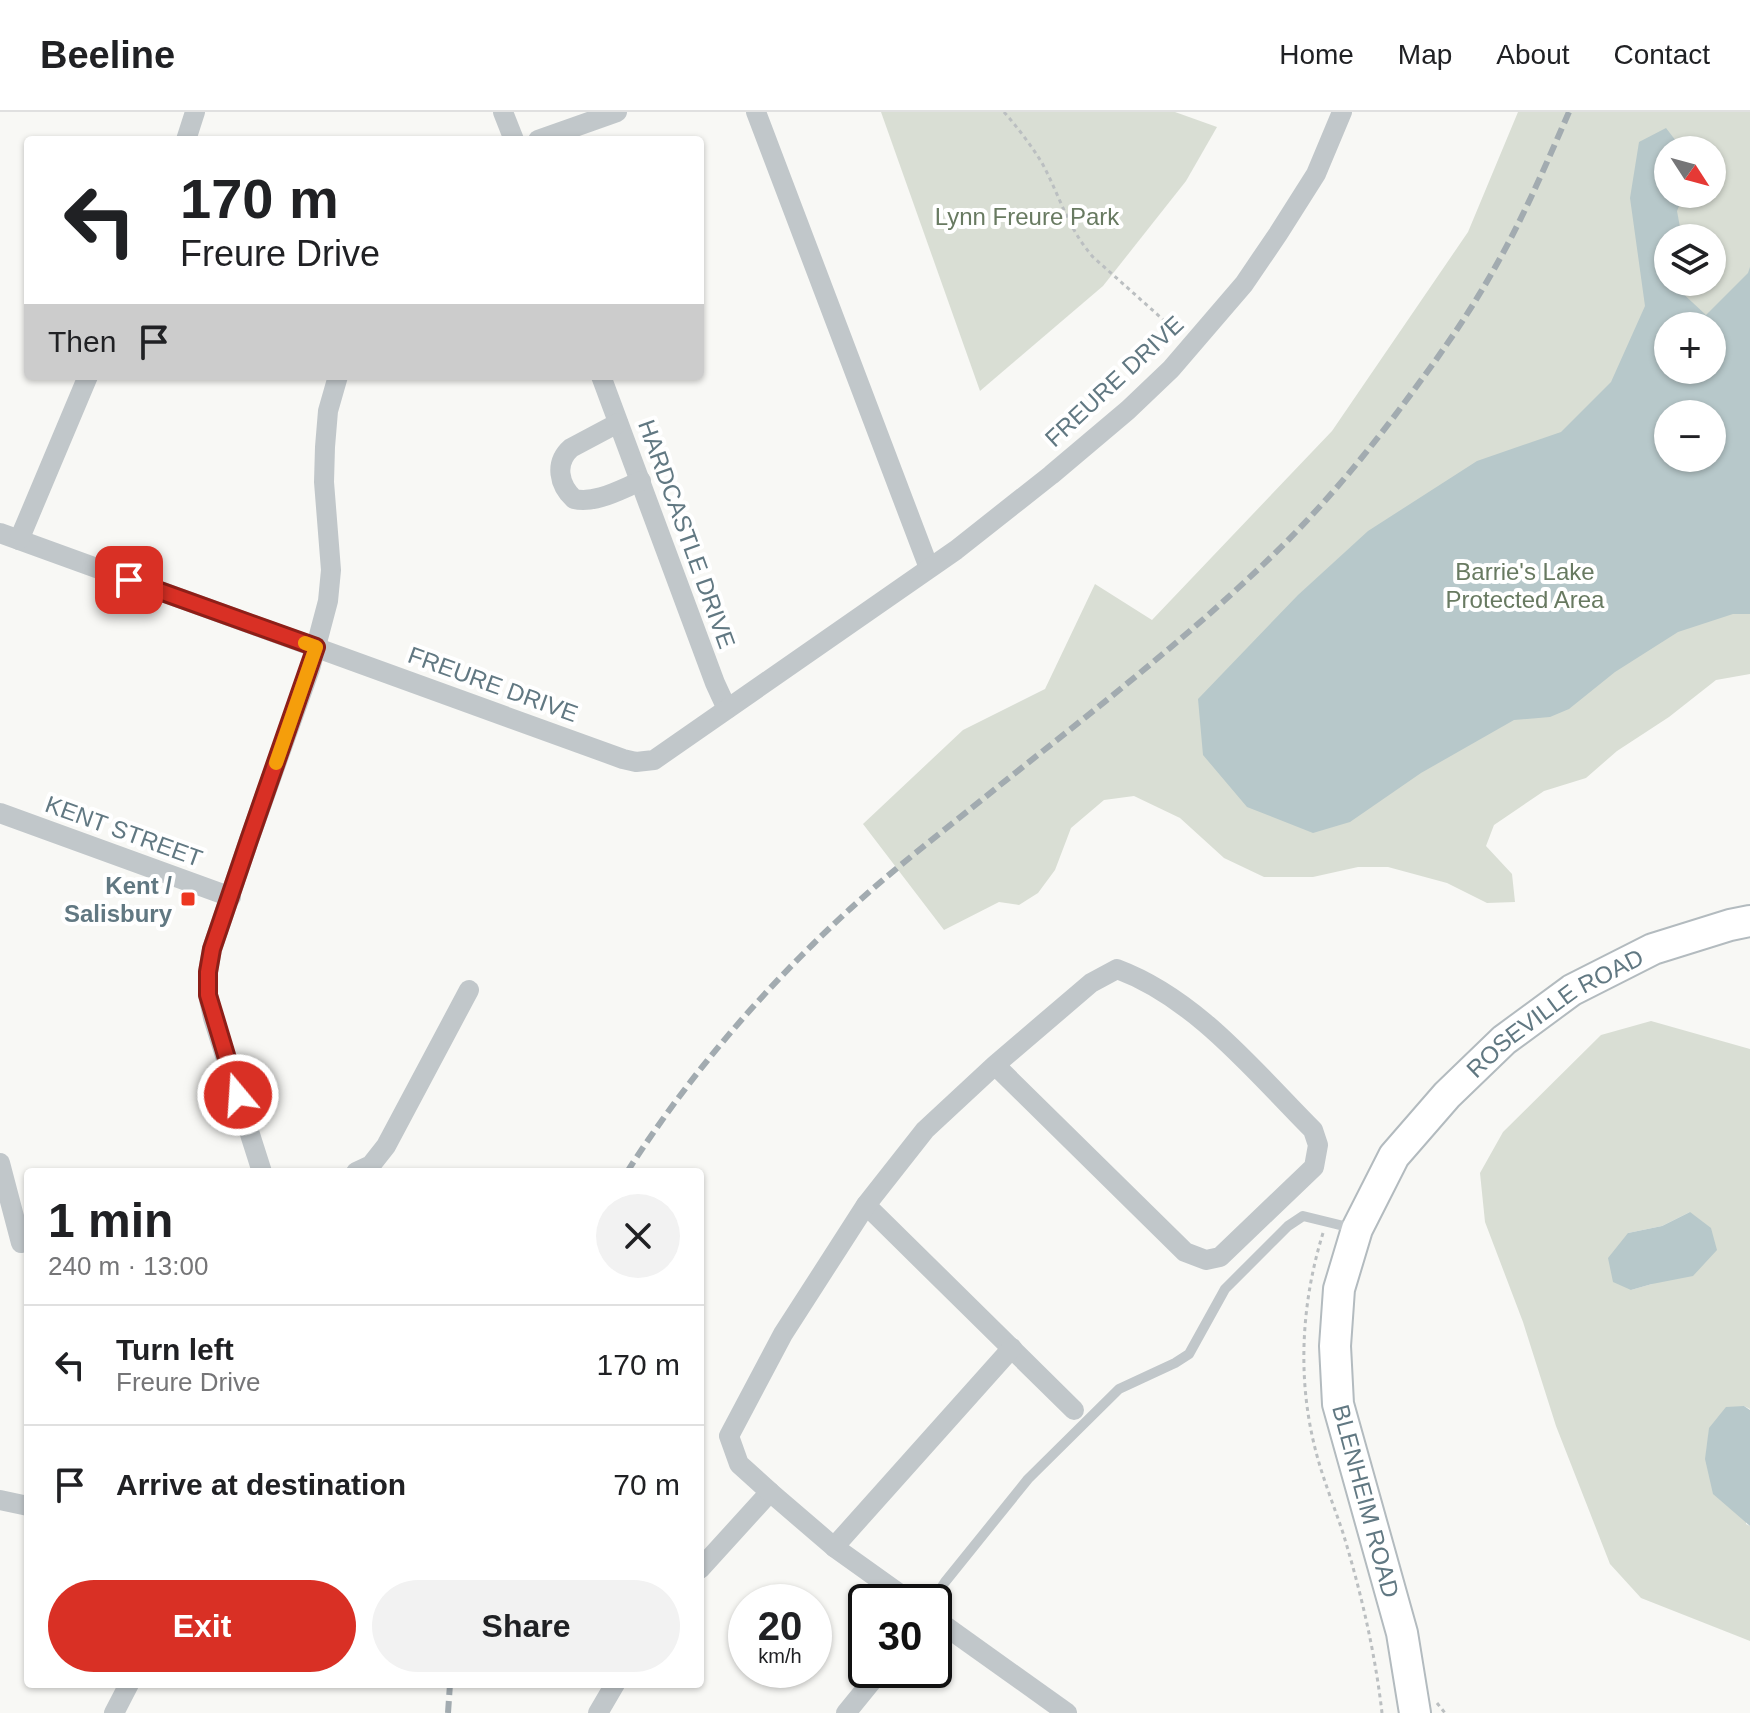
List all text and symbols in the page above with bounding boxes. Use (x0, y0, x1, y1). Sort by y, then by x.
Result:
text: Beeline (40, 34, 175, 76)
text: Home (1279, 39, 1354, 70)
text: Map (1398, 39, 1452, 70)
text: About (1496, 39, 1570, 70)
text: Contact (1614, 39, 1710, 70)
north arrow (1654, 136, 1726, 208)
map controls (1654, 136, 1726, 472)
text: 170 m (180, 167, 339, 230)
icon: left (48, 168, 152, 272)
park label: Lynn Freure Park (935, 203, 1120, 230)
button: layers (1654, 224, 1726, 296)
text: Freure Drive (180, 233, 380, 274)
street label: FREURE DRIVE (1039, 310, 1189, 452)
button: + (1654, 312, 1726, 384)
icon: arrive (132, 320, 176, 364)
text: Then (48, 325, 116, 358)
button: − (1654, 400, 1726, 472)
street label: HARDCASTLE DRIVE (633, 416, 741, 652)
pin (95, 546, 163, 614)
icon: arrive (107, 558, 151, 602)
park label: Barrie's Lake Protected Area (1446, 558, 1605, 613)
street label: FREURE DRIVE (404, 641, 582, 727)
street label: KENT STREET (42, 790, 206, 872)
place label: Kent / Salisbury (64, 872, 173, 927)
marker: Kent / Salisbury (179, 890, 197, 908)
street label: ROSEVILLE ROAD (1461, 943, 1648, 1083)
position arrow (196, 1053, 280, 1137)
text: 1 min (48, 1194, 173, 1247)
button: close (596, 1194, 680, 1278)
text: 240 m · 13:00 (48, 1251, 208, 1281)
text: Turn left (116, 1333, 234, 1366)
icon: left (48, 1343, 92, 1387)
text: 170 m (597, 1348, 680, 1381)
text: Freure Drive (116, 1367, 260, 1397)
street label: BLENHEIM ROAD (1327, 1402, 1405, 1600)
icon: arrive (48, 1463, 92, 1507)
text: Arrive at destination (116, 1468, 406, 1501)
text: 70 m (613, 1468, 680, 1501)
button: Exit (48, 1580, 356, 1672)
button: Share (372, 1580, 680, 1672)
speed limit sign: 30 (848, 1584, 952, 1688)
text: 20 (758, 1604, 802, 1648)
text: km/h (758, 1645, 802, 1667)

